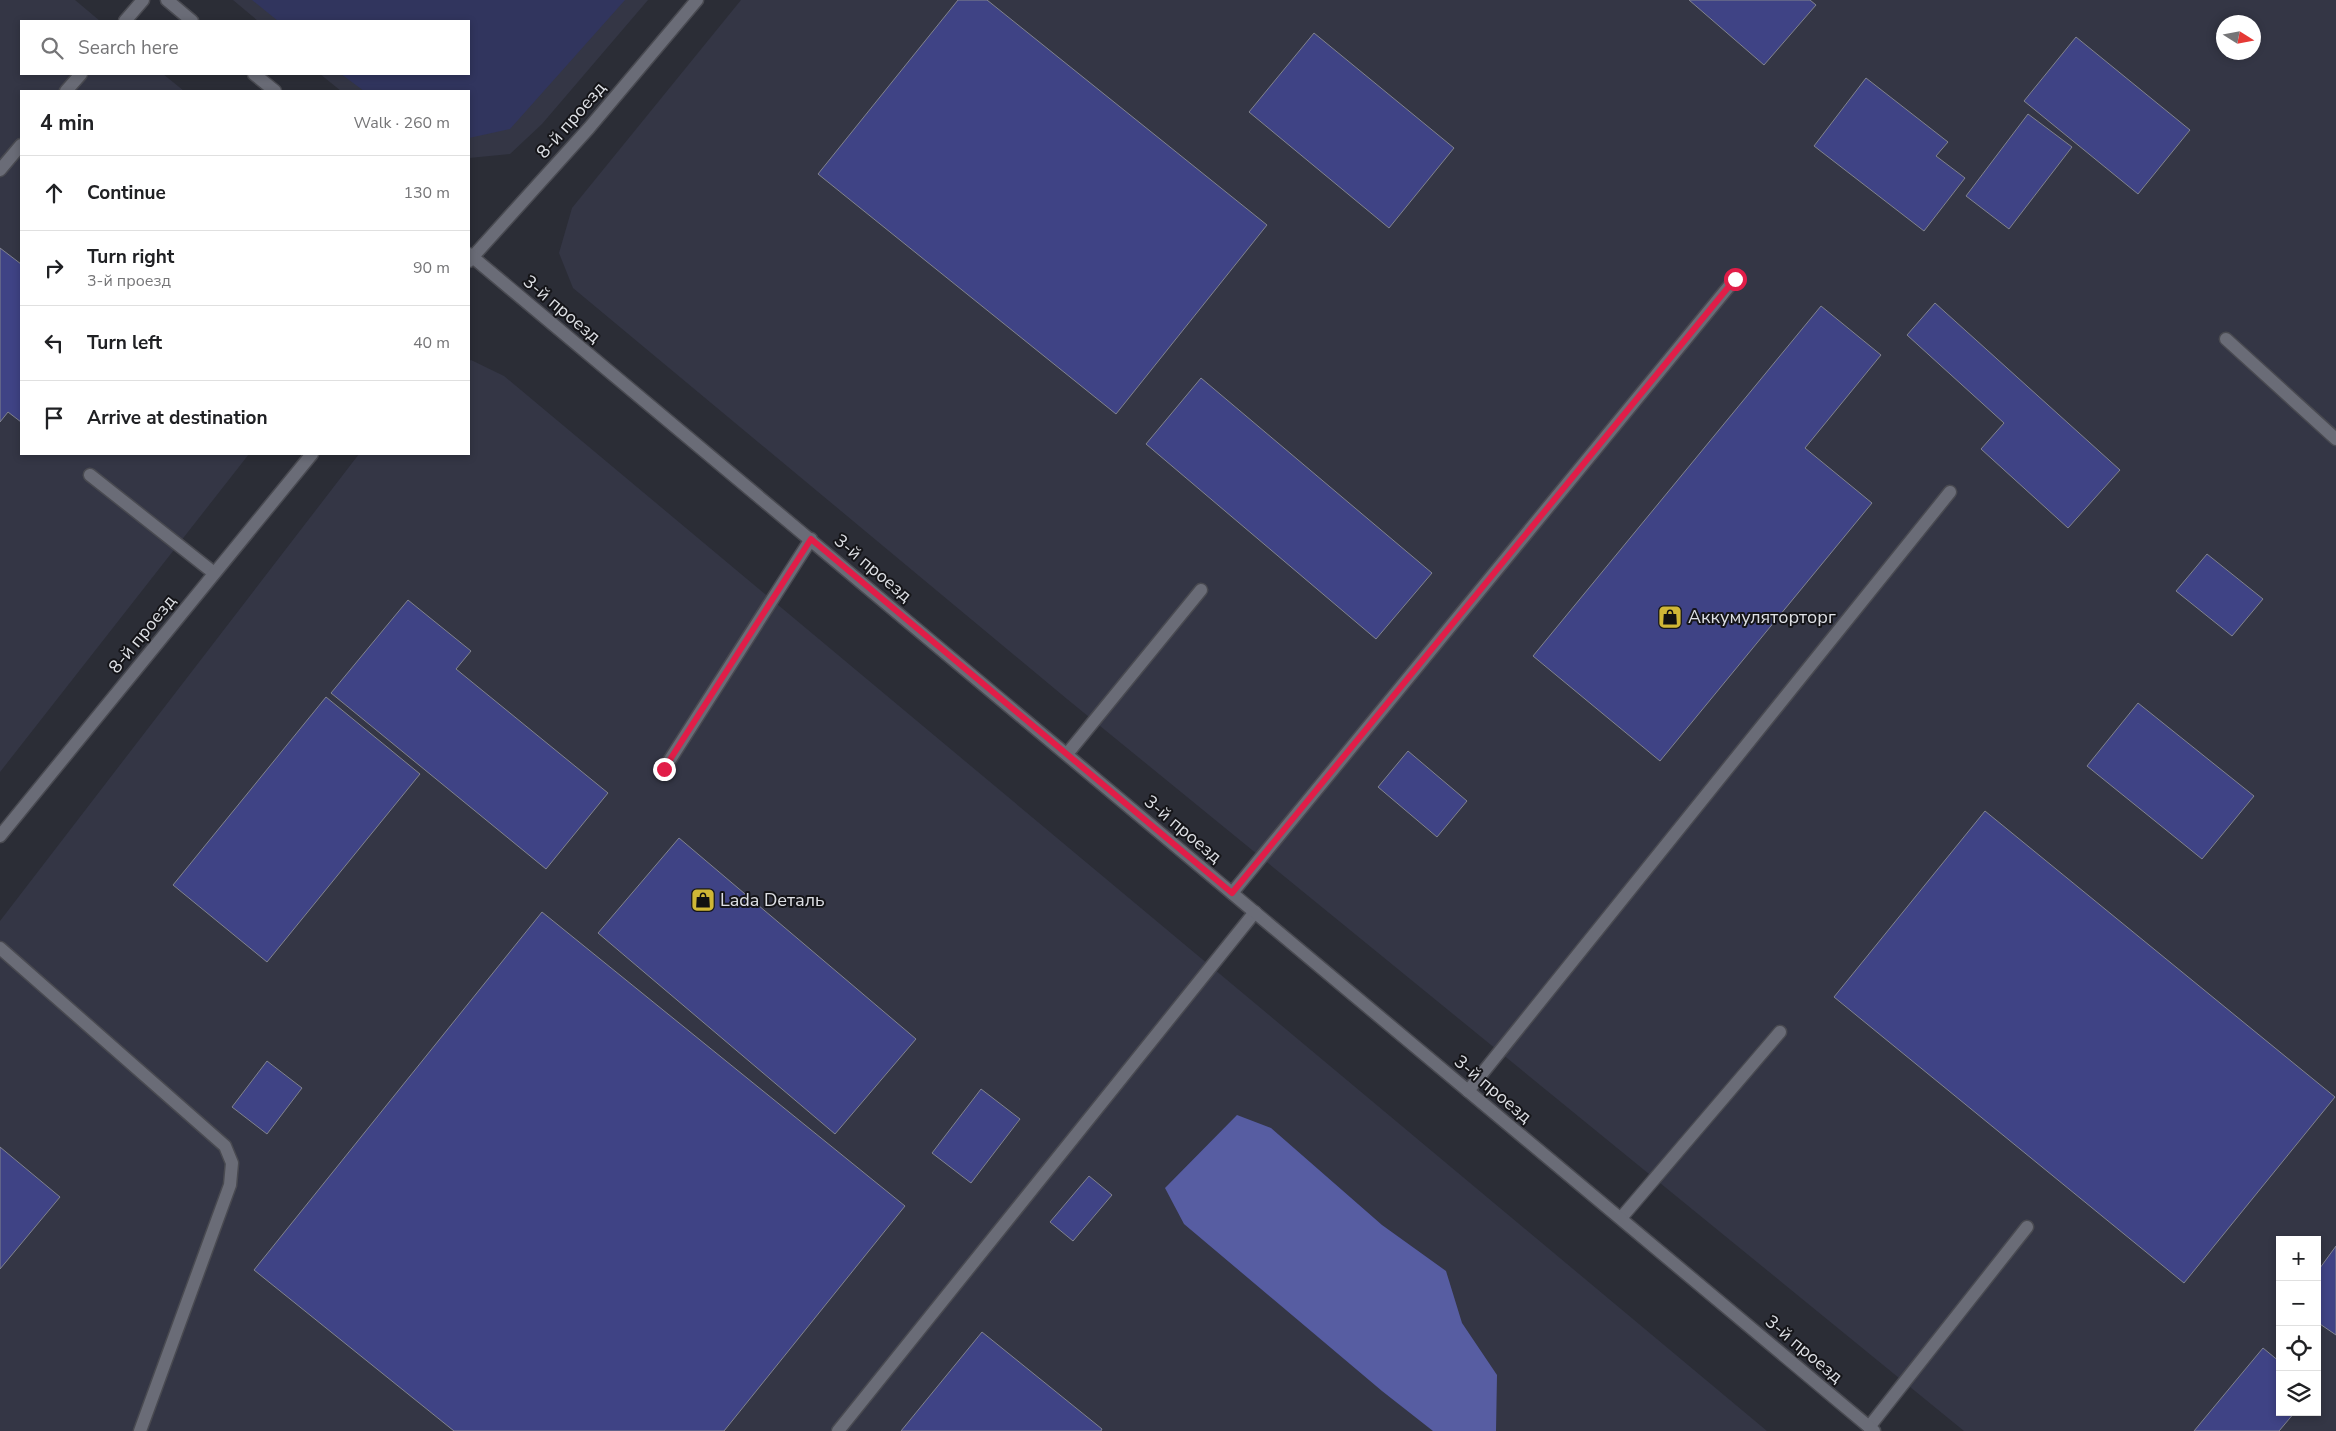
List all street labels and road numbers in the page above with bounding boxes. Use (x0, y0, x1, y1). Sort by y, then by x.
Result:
street label: 8-й проезд (531, 76, 611, 164)
street label: 3-й проезд (518, 269, 606, 349)
street label: 3-й проезд (829, 528, 917, 608)
street label: 8-й проезд (103, 589, 181, 678)
street label: 3-й проезд (1139, 789, 1227, 869)
street label: 3-й проезд (1449, 1049, 1537, 1129)
street label: 3-й проезд (1760, 1309, 1848, 1389)

